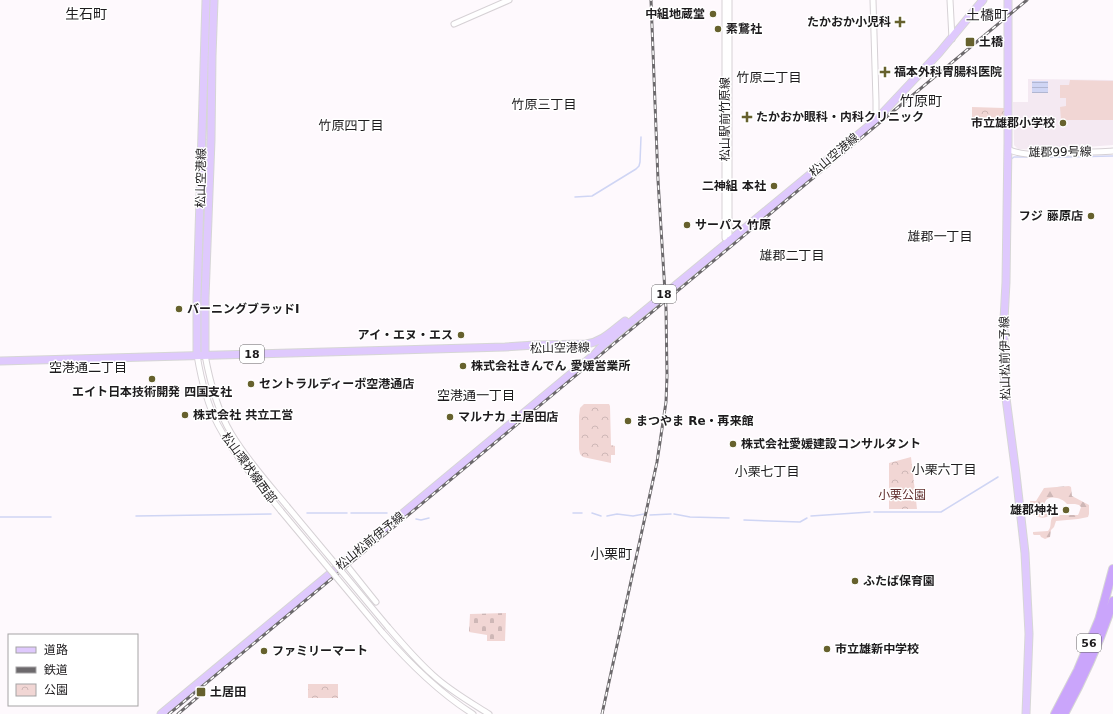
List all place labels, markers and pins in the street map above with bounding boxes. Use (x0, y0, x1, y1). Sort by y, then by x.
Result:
place label: 中組地蔵堂 (645, 7, 705, 21)
marker: 中組地蔵堂 (708, 9, 718, 19)
place label: たかおか小児科 (807, 15, 891, 29)
marker: たかおか小児科 (894, 16, 906, 28)
place label: 素鵞社 (726, 22, 762, 36)
marker: 素鵞社 (713, 24, 723, 34)
place label: 土橋 (979, 35, 1004, 49)
marker: 土橋 (964, 36, 976, 48)
place label: 福本外科胃腸科医院 (894, 65, 1002, 79)
marker: 福本外科胃腸科医院 (879, 66, 891, 78)
place label: たかおか眼科・内科クリニック (756, 110, 924, 124)
marker: たかおか眼科・内科クリニック (741, 111, 753, 123)
place label: 市立雄郡小学校 (971, 116, 1055, 130)
marker: 市立雄郡小学校 (1058, 118, 1068, 128)
place label: 二神組 本社 (702, 179, 766, 193)
marker: 二神組 本社 (769, 181, 779, 191)
place label: フジ 藤原店 (1019, 209, 1083, 223)
marker: フジ 藤原店 (1086, 211, 1096, 221)
place label: サーパス 竹原 (695, 218, 771, 232)
marker: サーパス 竹原 (682, 220, 692, 230)
place label: バーニングブラッドⅠ (187, 302, 299, 316)
marker: バーニングブラッドⅠ (174, 304, 184, 314)
place label: アイ・エヌ・エス (358, 328, 453, 342)
marker: アイ・エヌ・エス (456, 330, 466, 340)
place label: 株式会社きんでん 愛媛営業所 (471, 359, 631, 373)
marker: 株式会社きんでん 愛媛営業所 (458, 361, 468, 371)
marker: エイト日本技術開発 四国支社 (147, 374, 157, 384)
place label: セントラルディーボ空港通店 (259, 377, 414, 391)
marker: セントラルディーボ空港通店 (246, 379, 256, 389)
place label: エイト日本技術開発 四国支社 (72, 385, 232, 399)
place label: 株式会社 共立工営 (193, 408, 293, 422)
marker: 株式会社 共立工営 (180, 410, 190, 420)
place label: マルナカ 土居田店 (458, 410, 558, 424)
marker: マルナカ 土居田店 (445, 412, 455, 422)
place label: まつやま Re・再来館 (636, 414, 754, 428)
marker: まつやま Re・再来館 (623, 416, 633, 426)
place label: 株式会社愛媛建設コンサルタント (741, 437, 921, 451)
marker: 株式会社愛媛建設コンサルタント (728, 439, 738, 449)
place label: 雄郡神社 (1010, 503, 1058, 517)
marker: 雄郡神社 (1061, 505, 1071, 515)
place label: ふたば保育園 (863, 574, 935, 588)
marker: ふたば保育園 (850, 576, 860, 586)
place label: 市立雄新中学校 (835, 642, 919, 656)
place label: ファミリーマート (272, 644, 368, 658)
marker: 市立雄新中学校 (822, 644, 832, 654)
marker: ファミリーマート (259, 646, 269, 656)
place label: 土居田 (210, 685, 246, 699)
marker: 土居田 (195, 686, 207, 698)

